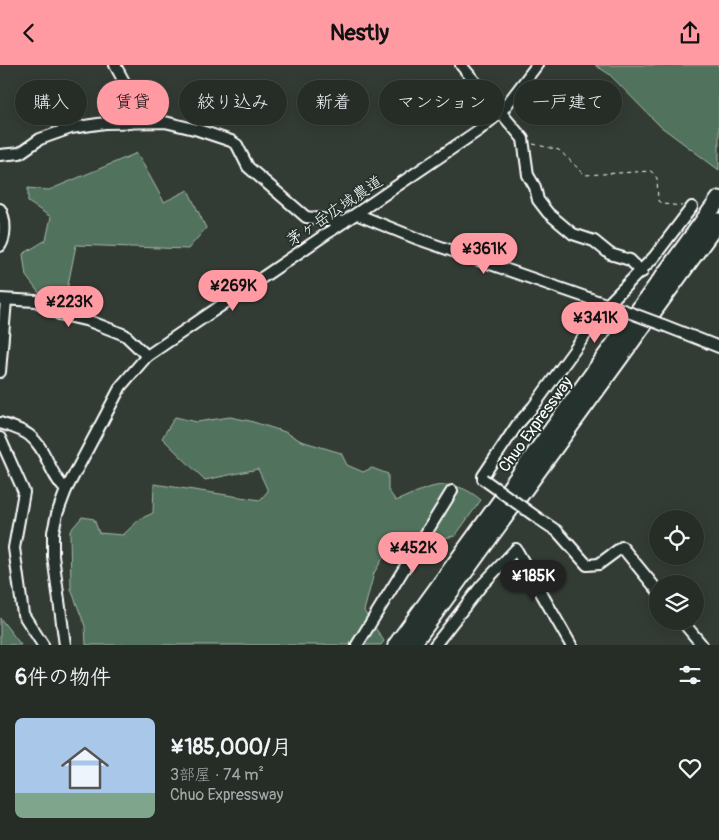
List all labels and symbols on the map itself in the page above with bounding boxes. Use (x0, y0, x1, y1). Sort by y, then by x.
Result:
street label: 茅ヶ岳広域農道 (283, 171, 387, 250)
pin: ¥361K (449, 233, 519, 275)
pin: ¥269K (198, 269, 268, 312)
pin: ¥223K (34, 285, 104, 328)
pin: ¥341K (560, 301, 630, 344)
street label: Chuo Expressway (494, 373, 577, 476)
pin: ¥452K (378, 531, 448, 574)
pin: ¥185K (498, 559, 568, 602)

